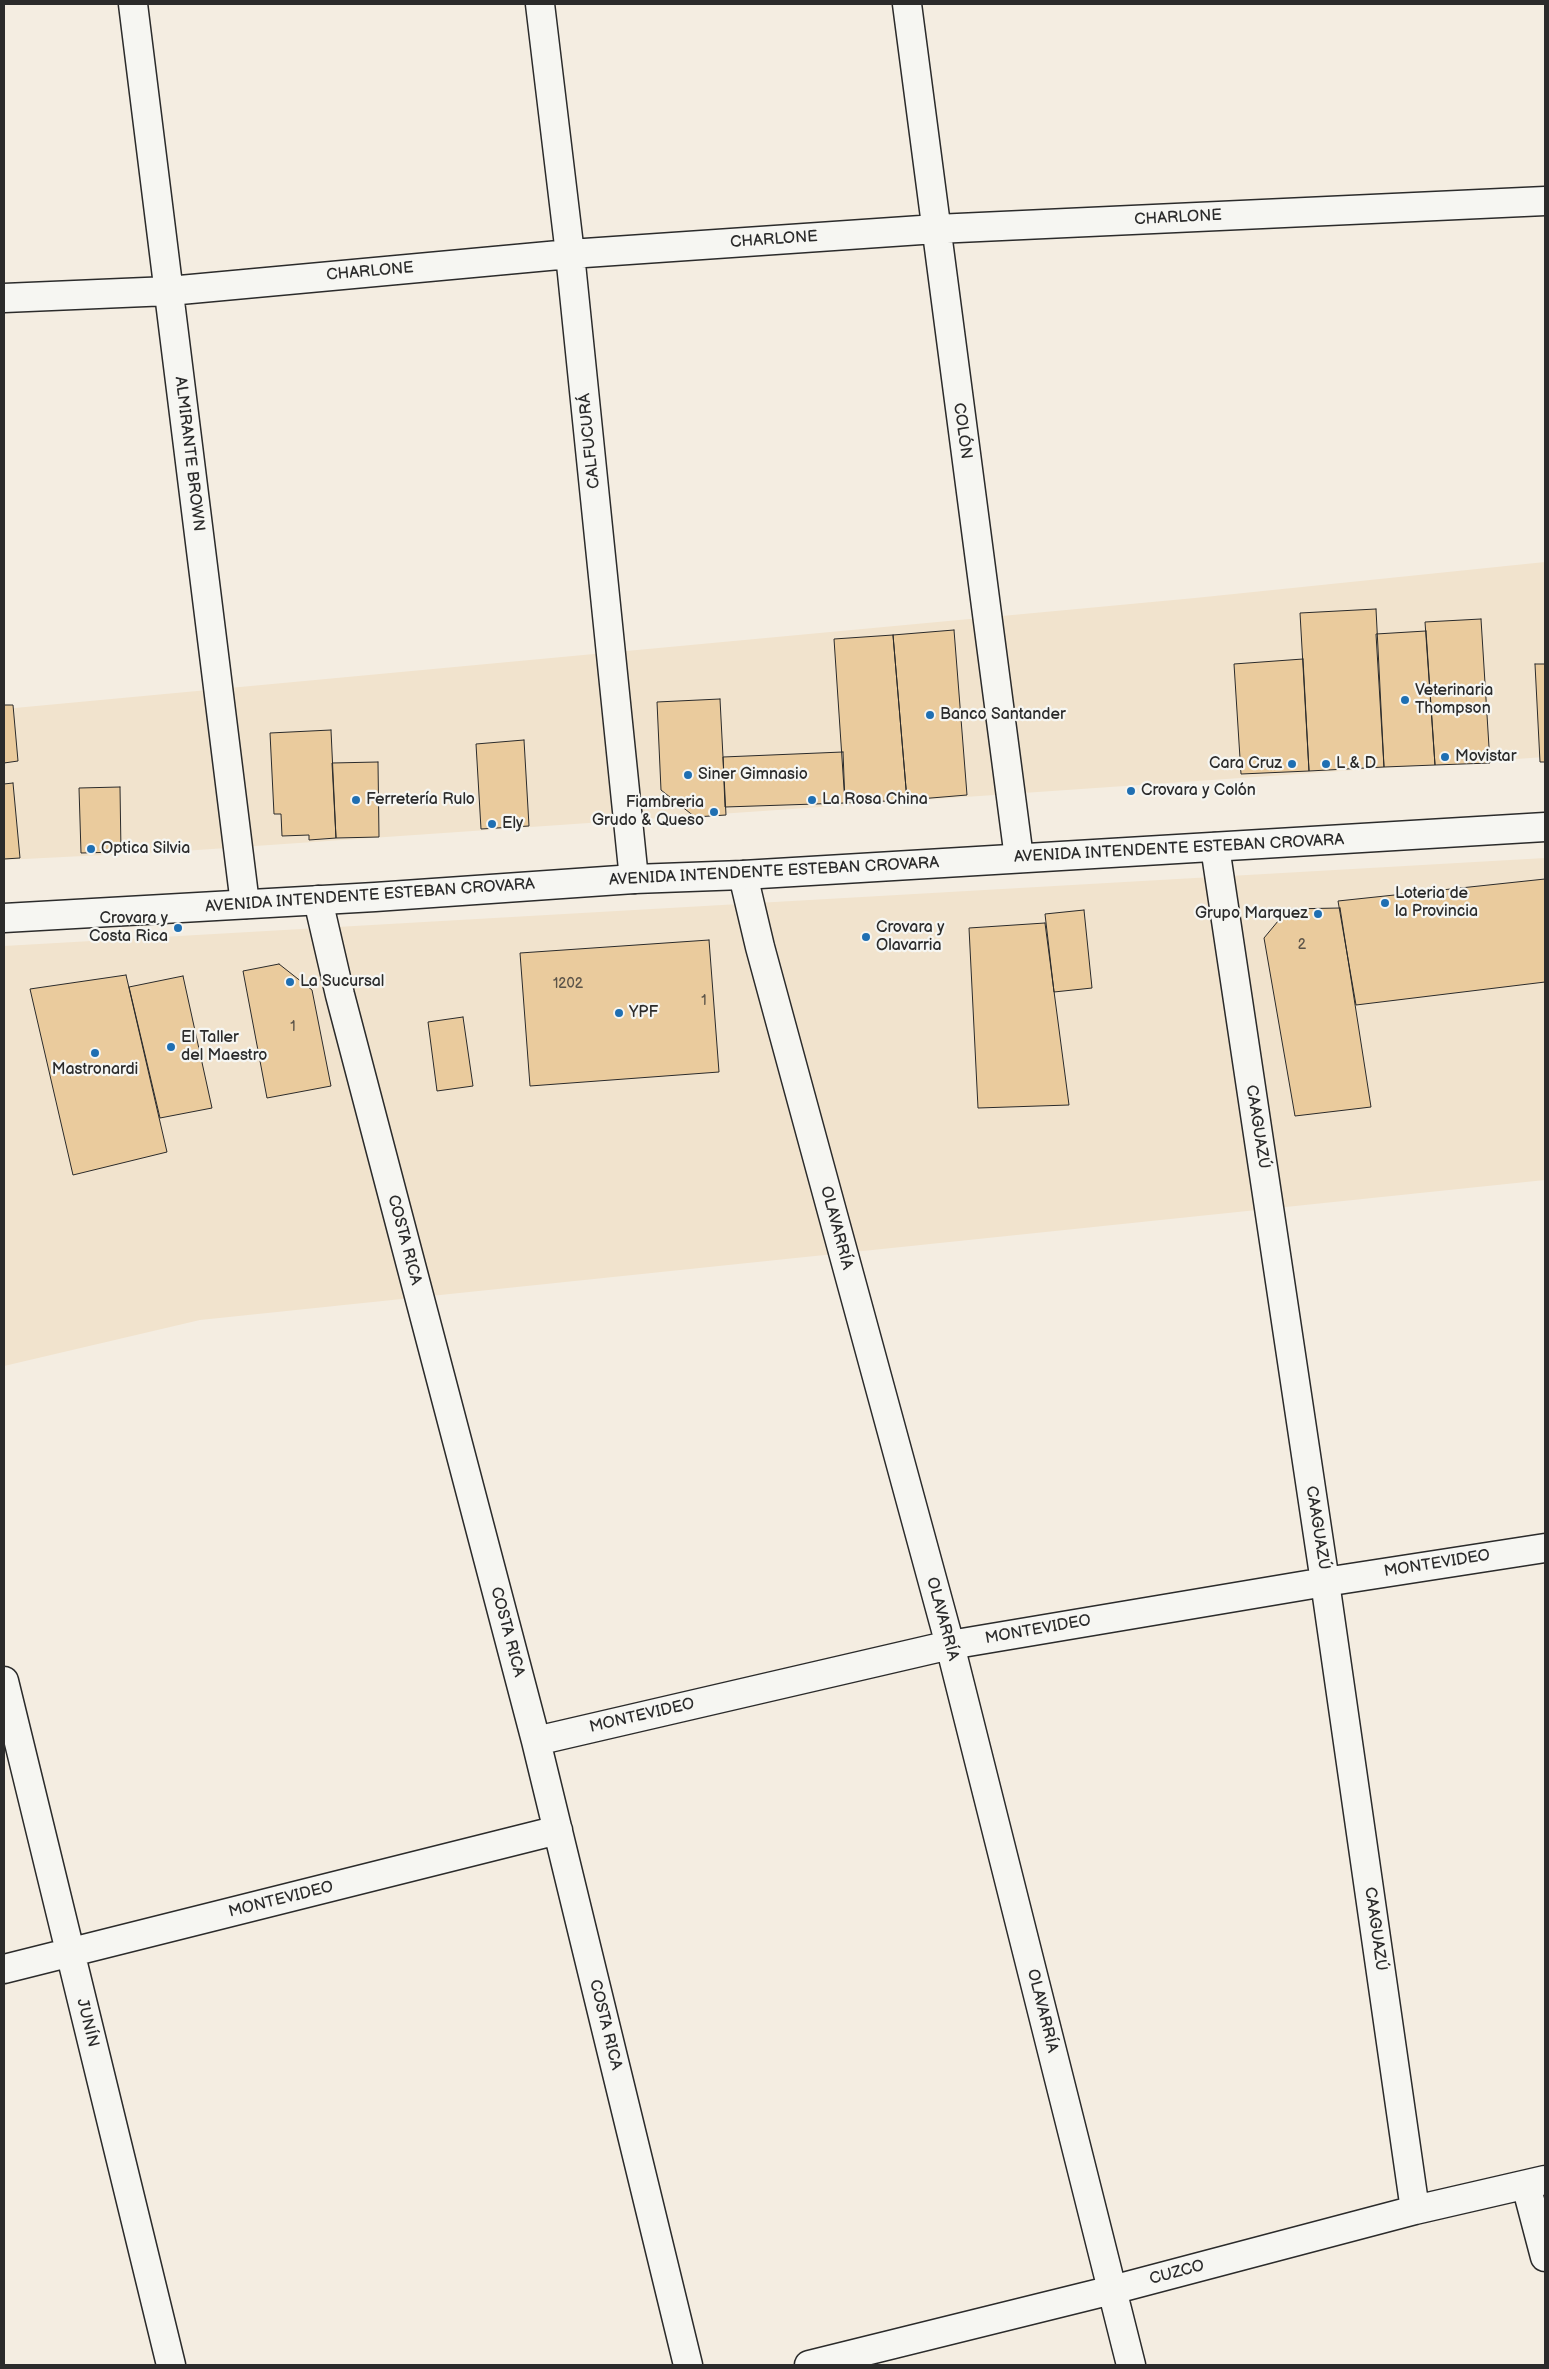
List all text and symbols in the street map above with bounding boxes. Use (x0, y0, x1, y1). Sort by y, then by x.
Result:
street label: CHARLONE (1134, 206, 1222, 230)
street label: CHARLONE (730, 227, 818, 253)
street label: CHARLONE (325, 259, 415, 285)
street label: ALMIRANTE BROWN (170, 375, 208, 533)
street label: CALFUCURÁ (575, 392, 605, 490)
street label: COLÓN (949, 402, 975, 460)
place label: Veterinaria Thompson (1415, 681, 1493, 719)
marker: Veterinaria Thompson (1399, 694, 1411, 706)
place label: Banco Santander (940, 705, 1066, 725)
marker: Banco Santander (924, 709, 936, 721)
place label: Movistar (1455, 747, 1516, 767)
marker: Movistar (1439, 751, 1451, 763)
place label: Cara Cruz (1209, 754, 1282, 774)
place label: L & D (1336, 754, 1376, 774)
marker: Cara Cruz (1286, 758, 1298, 770)
marker: L & D (1320, 758, 1332, 770)
place label: Siner Gimnasio (698, 765, 808, 785)
marker: Siner Gimnasio (682, 769, 694, 781)
place label: Crovara y Colón (1141, 781, 1256, 801)
marker: Crovara y Colón (1125, 785, 1137, 797)
place label: Ferretería Rulo (366, 790, 475, 810)
place label: La Rosa China (822, 790, 928, 810)
place label: Fiambreria Grudo & Queso (592, 793, 704, 831)
marker: Ferretería Rulo (350, 794, 362, 806)
marker: La Rosa China (806, 794, 818, 806)
marker: Fiambreria Grudo & Queso (708, 806, 720, 818)
place label: Ely (502, 814, 523, 834)
marker: Ely (486, 818, 498, 830)
street label: AVENIDA INTENDENTE ESTEBAN CROVARA (1014, 831, 1344, 867)
place label: Optica Silvia (101, 839, 190, 859)
marker: Optica Silvia (85, 843, 97, 855)
street label: AVENIDA INTENDENTE ESTEBAN CROVARA (609, 854, 939, 890)
street label: AVENIDA INTENDENTE ESTEBAN CROVARA (205, 875, 535, 917)
place label: Loteria de la Provincia (1395, 884, 1478, 922)
marker: Loteria de la Provincia (1379, 897, 1391, 909)
place label: Grupo Marquez (1195, 904, 1308, 924)
marker: Grupo Marquez (1312, 908, 1324, 920)
place label: Crovara y Costa Rica (89, 909, 168, 947)
place label: Crovara y Olavarria (876, 918, 944, 956)
marker: Crovara y Costa Rica (172, 922, 184, 934)
marker: Crovara y Olavarria (860, 931, 872, 943)
house number: 2 (1298, 937, 1306, 953)
place label: La Sucursal (300, 972, 384, 992)
marker: La Sucursal (284, 976, 296, 988)
house number: 1202 (553, 976, 583, 992)
house number: 1 (701, 993, 707, 1009)
place label: YPF (629, 1003, 658, 1023)
marker: YPF (613, 1007, 625, 1019)
house number: 1 (290, 1019, 296, 1035)
place label: El Taller del Maestro (181, 1028, 267, 1066)
marker: El Taller del Maestro (165, 1041, 177, 1053)
marker: Mastronardi (89, 1047, 101, 1059)
place label: Mastronardi (52, 1060, 138, 1080)
street label: CAAGUAZÚ (1241, 1084, 1273, 1170)
street label: OLAVARRÍA (816, 1184, 856, 1272)
street label: COSTA RICA (383, 1193, 425, 1287)
street label: CAAGUAZÚ (1301, 1485, 1333, 1571)
street label: MONTEVIDEO (1383, 1546, 1491, 1582)
street label: OLAVARRÍA (922, 1575, 962, 1663)
street label: COSTA RICA (486, 1585, 528, 1679)
street label: MONTEVIDEO (984, 1611, 1092, 1649)
street label: MONTEVIDEO (588, 1695, 696, 1737)
street label: MONTEVIDEO (227, 1878, 335, 1922)
street label: CAAGUAZÚ (1360, 1886, 1390, 1972)
street label: OLAVARRÍA (1022, 1967, 1062, 2055)
street label: COSTA RICA (585, 1978, 625, 2072)
street label: JUNÍN (72, 1997, 102, 2049)
street label: CUZCO (1148, 2257, 1206, 2289)

